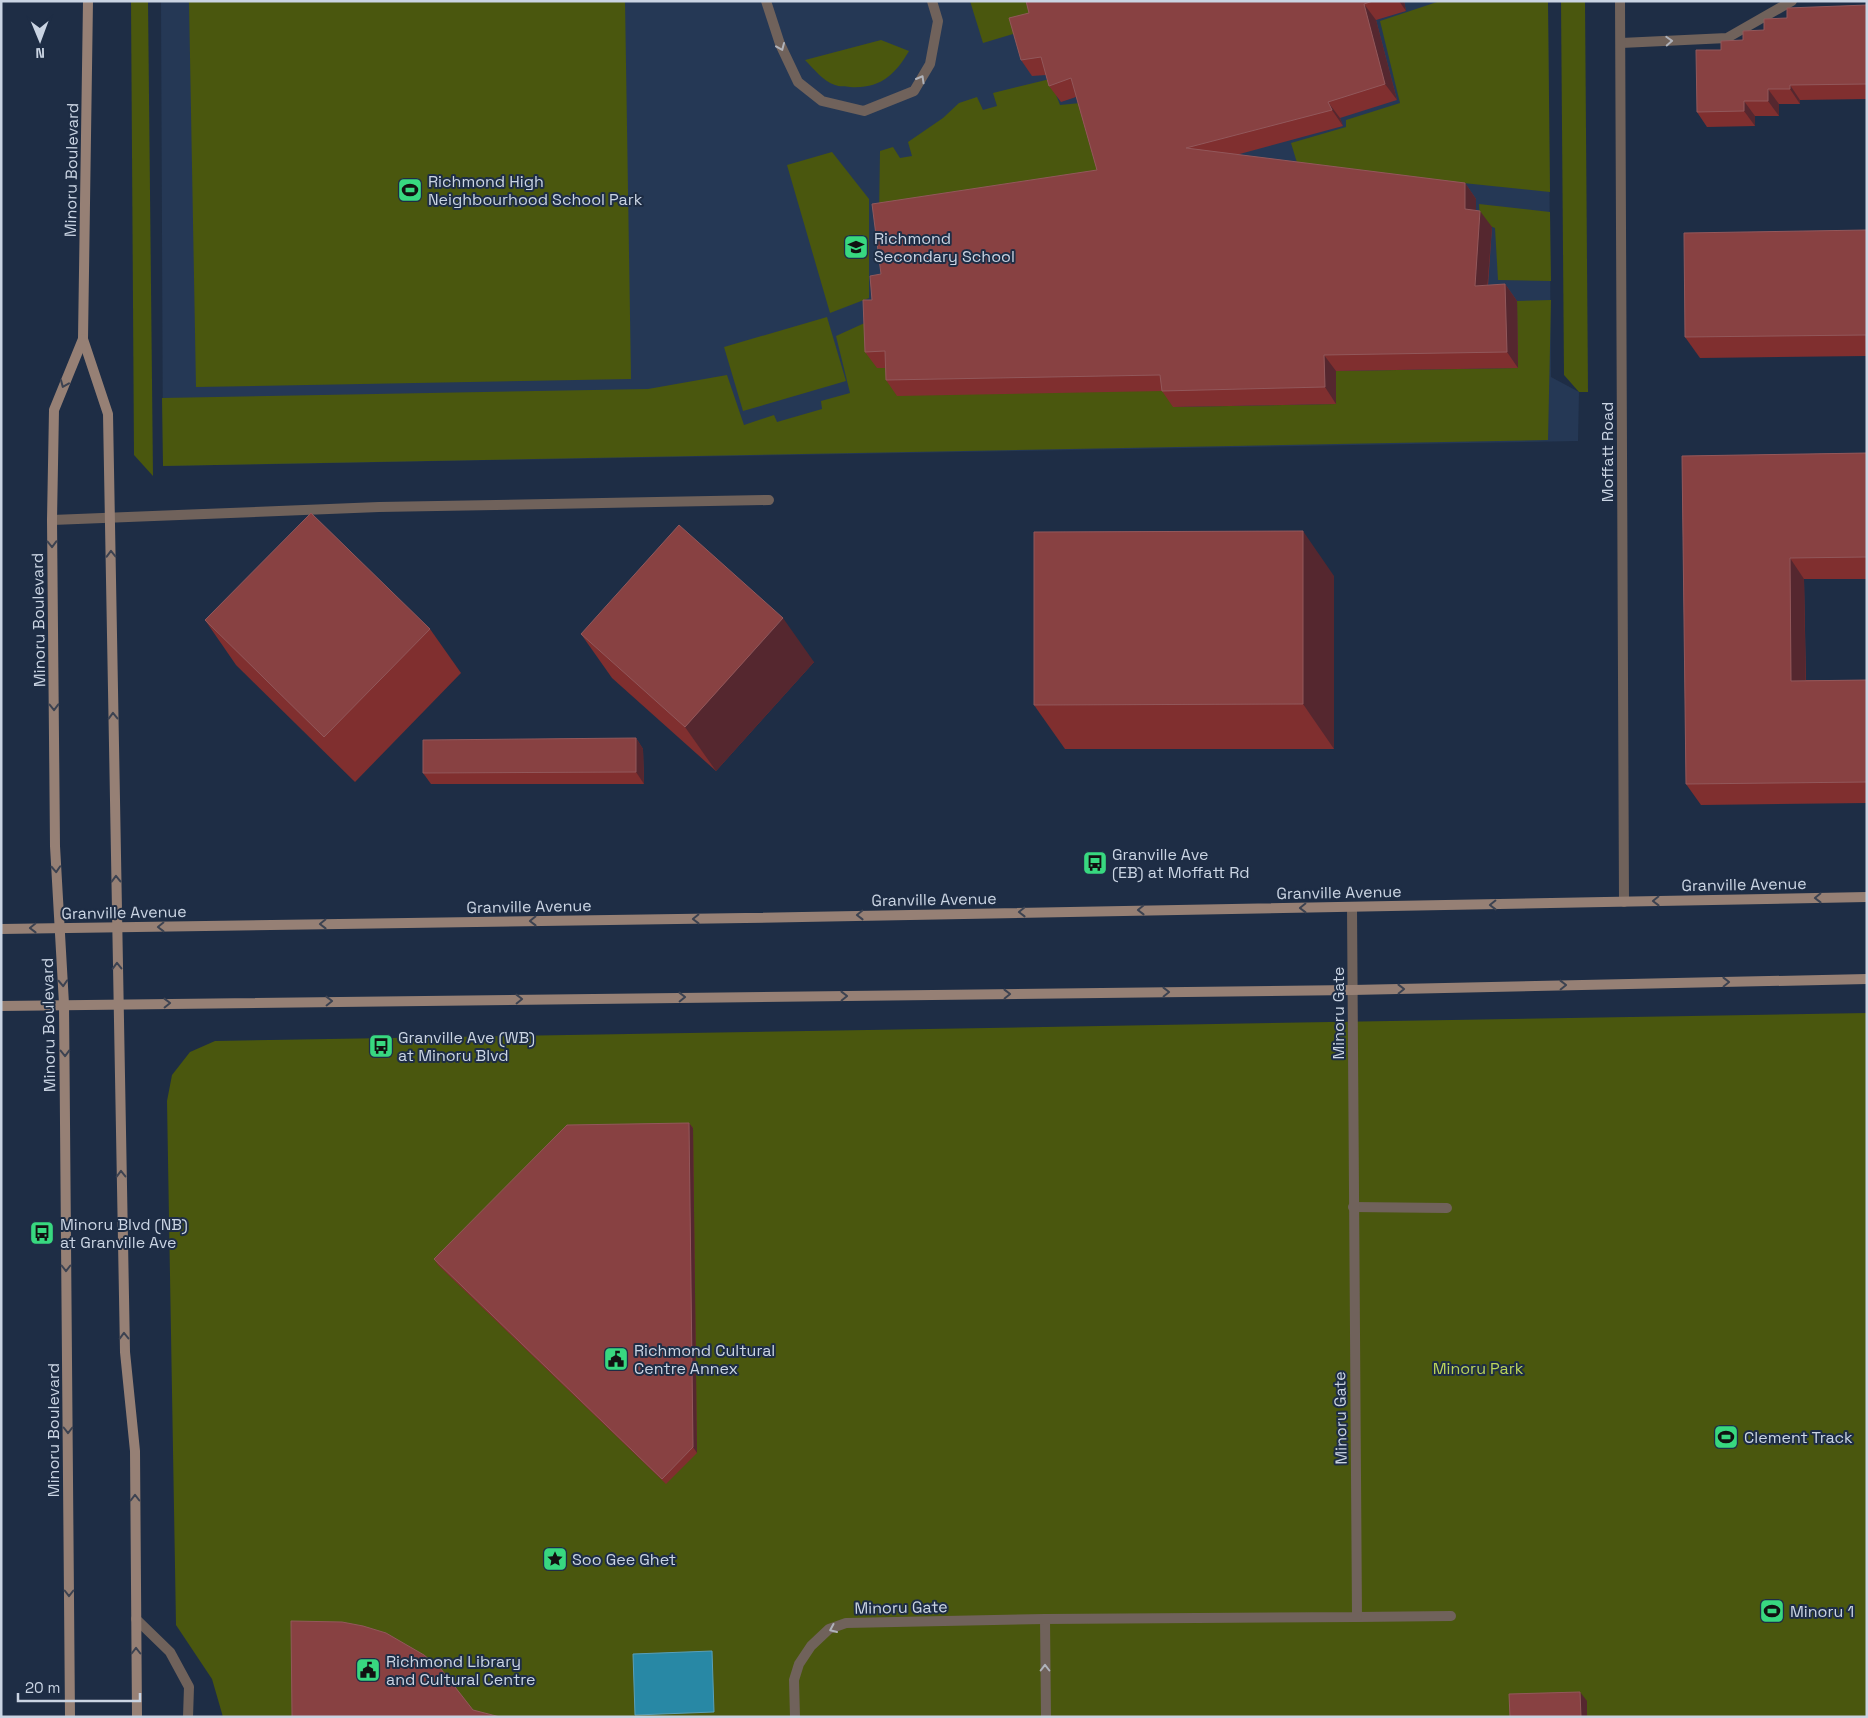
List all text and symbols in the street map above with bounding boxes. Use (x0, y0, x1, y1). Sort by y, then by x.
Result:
north arrow (15, 15, 65, 65)
one-way arrow (1666, 36, 1674, 46)
one-way arrow (775, 42, 786, 51)
text: N (35, 44, 45, 62)
one-way arrow (915, 76, 925, 85)
street label: Minoru Boulevard (60, 103, 83, 237)
place label: Richmond High Neighbourhood School Park (428, 171, 643, 210)
sports icon: Richmond High Neighbourhood School Park (397, 177, 423, 203)
place label: Richmond Secondary School (874, 228, 1015, 267)
school or university icon: Richmond Secondary School (843, 234, 869, 260)
one-way arrow (60, 379, 71, 388)
street label: Moffatt Road (1597, 402, 1618, 502)
one-way arrow (47, 540, 57, 548)
one-way arrow (105, 549, 116, 557)
street label: Minoru Boulevard (27, 553, 50, 687)
one-way arrow (48, 703, 59, 711)
one-way arrow (108, 712, 118, 720)
place label: Granville Ave (EB) at Moffatt Rd (1112, 844, 1250, 883)
bus stop icon: Granville Ave (EB) at Moffatt Rd (1082, 850, 1108, 876)
one-way arrow (50, 865, 61, 873)
street label: Granville Avenue (1681, 873, 1807, 896)
one-way arrow (110, 874, 121, 882)
street label: Granville Avenue (1276, 881, 1402, 904)
street label: Granville Avenue (871, 888, 997, 911)
one-way arrow (1814, 893, 1822, 903)
street label: Granville Avenue (466, 895, 592, 918)
one-way arrow (1651, 896, 1659, 906)
one-way arrow (1489, 899, 1497, 910)
street label: Granville Avenue (61, 901, 187, 924)
one-way arrow (1299, 903, 1307, 913)
one-way arrow (1137, 905, 1144, 915)
one-way arrow (1018, 907, 1026, 917)
one-way arrow (855, 910, 863, 921)
one-way arrow (692, 913, 700, 924)
one-way arrow (529, 916, 537, 926)
one-way arrow (319, 919, 326, 929)
one-way arrow (156, 921, 164, 932)
one-way arrow (29, 923, 36, 933)
street label: Minoru Boulevard (37, 958, 60, 1092)
one-way arrow (112, 961, 123, 969)
street label: Minoru Gate (1328, 966, 1349, 1060)
one-way arrow (1722, 976, 1730, 987)
one-way arrow (58, 980, 69, 988)
one-way arrow (1560, 980, 1568, 990)
one-way arrow (1398, 984, 1405, 994)
one-way arrow (1162, 987, 1170, 997)
one-way arrow (1003, 989, 1011, 999)
one-way arrow (840, 991, 848, 1001)
one-way arrow (678, 992, 686, 1003)
one-way arrow (516, 994, 523, 1004)
one-way arrow (326, 996, 334, 1006)
one-way arrow (164, 998, 171, 1008)
place label: Granville Ave (WB) at Minoru Blvd (398, 1027, 535, 1066)
bus stop icon: Granville Ave (WB) at Minoru Blvd (368, 1033, 394, 1059)
one-way arrow (60, 1050, 70, 1057)
one-way arrow (116, 1170, 126, 1178)
place label: Minoru Blvd (NB) at Granville Ave (60, 1214, 188, 1253)
bus stop icon: Minoru Blvd (NB) at Granville Ave (29, 1220, 55, 1246)
one-way arrow (61, 1264, 71, 1272)
one-way arrow (119, 1332, 129, 1340)
place label: Richmond Cultural Centre Annex (634, 1340, 775, 1379)
public building icon: Richmond Cultural Centre Annex (603, 1346, 629, 1372)
park label: Minoru Park (1433, 1358, 1524, 1379)
street label: Minoru Boulevard (43, 1363, 64, 1497)
street label: Minoru Gate (1329, 1371, 1352, 1465)
sports icon: Clement Track (1713, 1424, 1739, 1450)
one-way arrow (63, 1427, 73, 1435)
place label: Clement Track (1744, 1427, 1853, 1448)
one-way arrow (130, 1494, 141, 1502)
place icon: Soo Gee Ghet (542, 1546, 568, 1572)
place label: Soo Gee Ghet (572, 1549, 676, 1570)
one-way arrow (64, 1590, 74, 1597)
street label: Minoru Gate (854, 1596, 948, 1619)
sports icon: Minoru 1 (1759, 1598, 1785, 1624)
place label: Minoru 1 (1790, 1601, 1854, 1622)
one-way arrow (829, 1622, 838, 1633)
one-way arrow (131, 1646, 141, 1654)
place label: Richmond Library and Cultural Centre (386, 1651, 535, 1690)
public building icon: Richmond Library and Cultural Centre (355, 1657, 381, 1683)
one-way arrow (1040, 1664, 1050, 1672)
scale bar (18, 1670, 140, 1702)
text: 20 m (25, 1678, 60, 1697)

